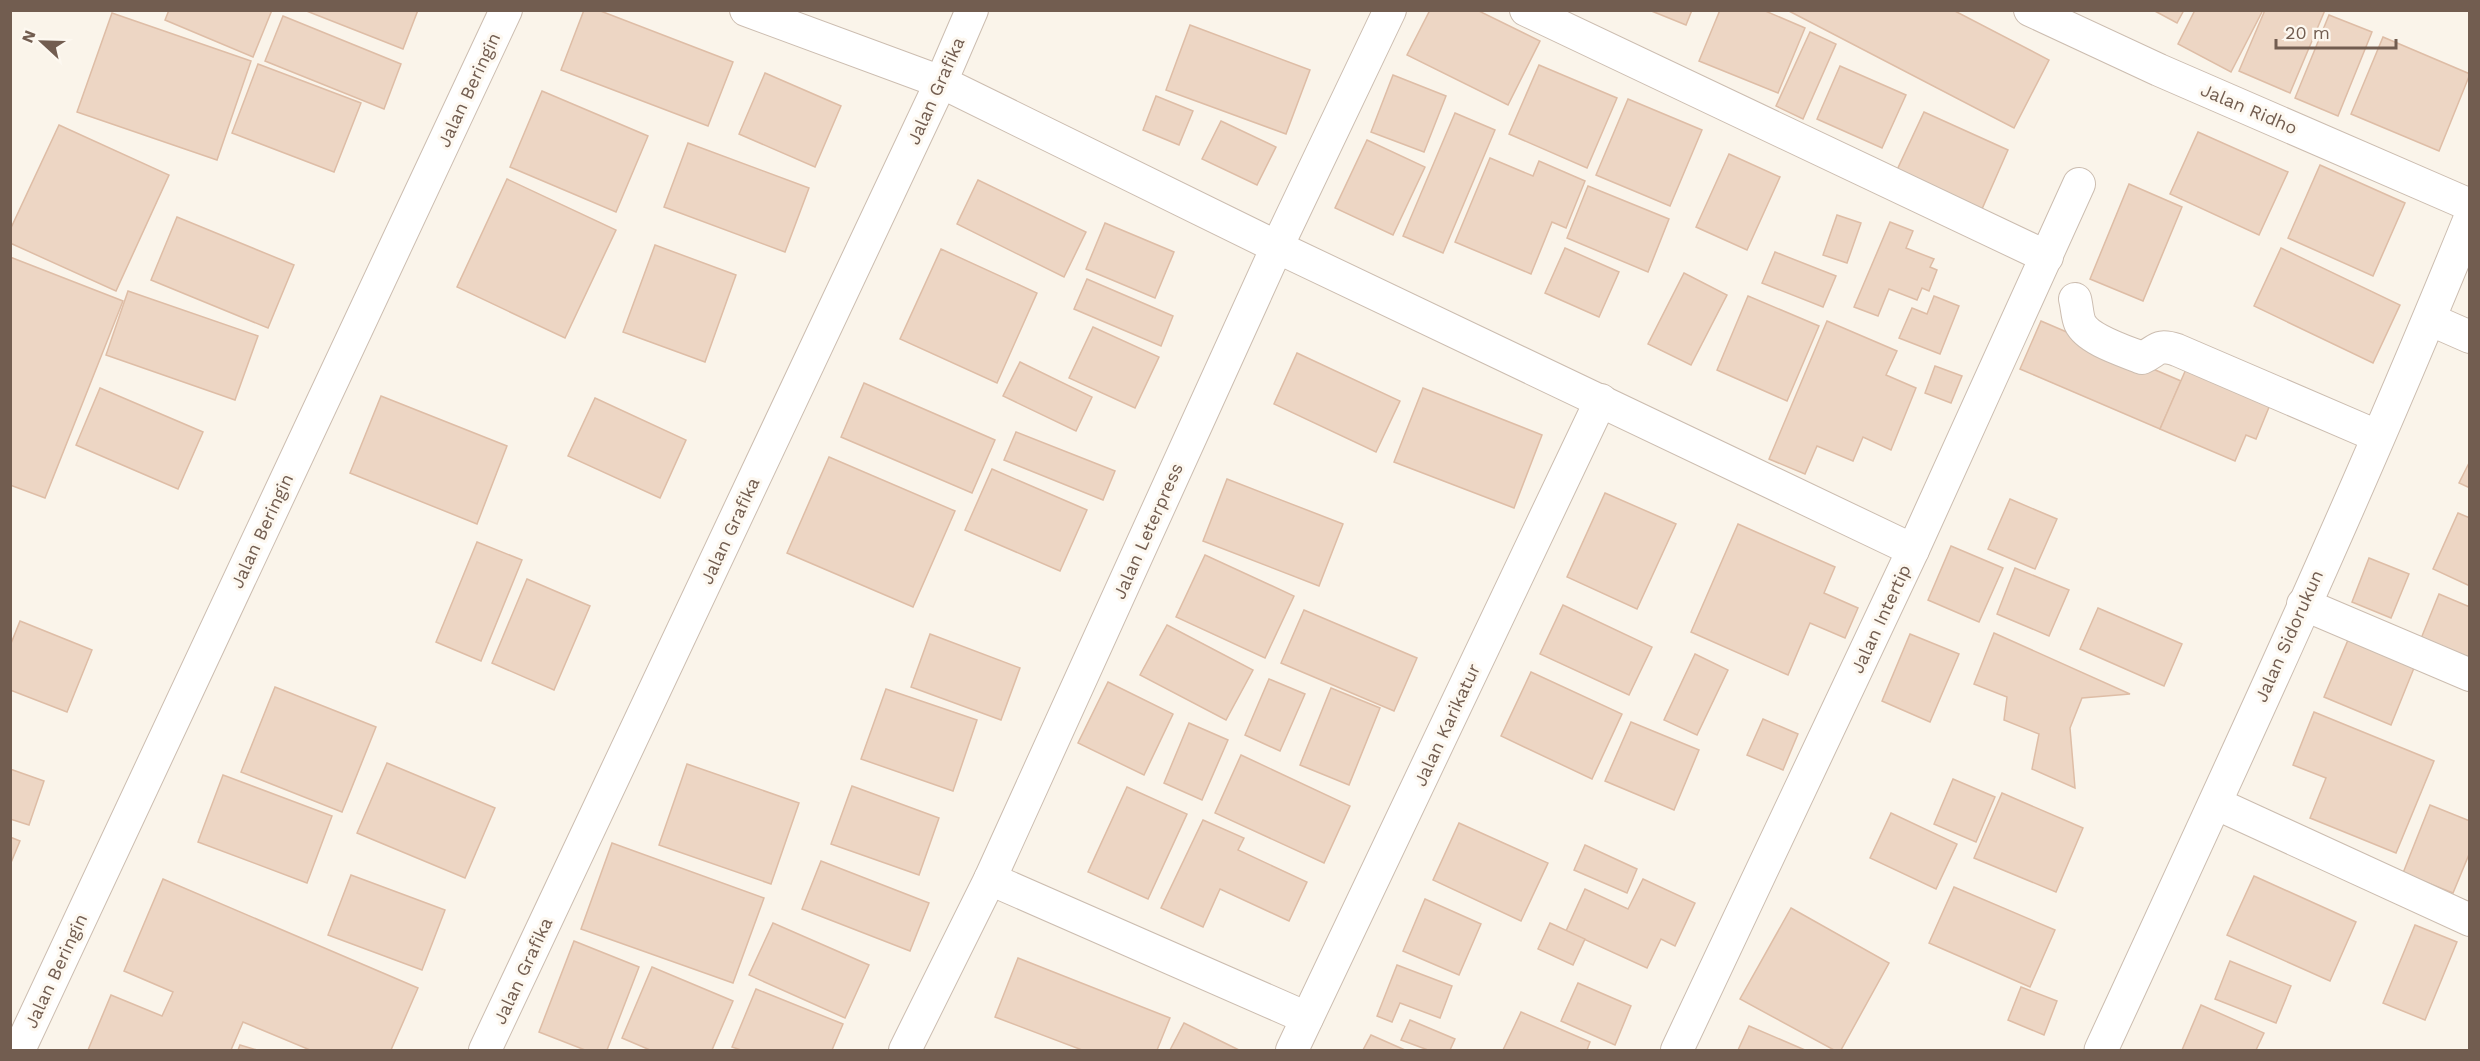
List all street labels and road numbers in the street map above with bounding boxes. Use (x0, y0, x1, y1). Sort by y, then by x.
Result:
street label: Jalan Beringin (433, 29, 504, 150)
street label: Jalan Grafika (902, 34, 969, 148)
street label: Jalan Ridho (2198, 79, 2301, 138)
street label: Jalan Leterpress (1108, 460, 1187, 602)
street label: Jalan Beringin (226, 470, 297, 591)
street label: Jalan Grafika (696, 474, 763, 587)
street label: Jalan Intertip (1846, 561, 1915, 677)
street label: Jalan Sidorukun (2250, 567, 2327, 705)
street label: Jalan Karikatur (1409, 660, 1484, 789)
street label: Jalan Beringin (20, 910, 91, 1031)
street label: Jalan Grafika (489, 914, 556, 1027)

